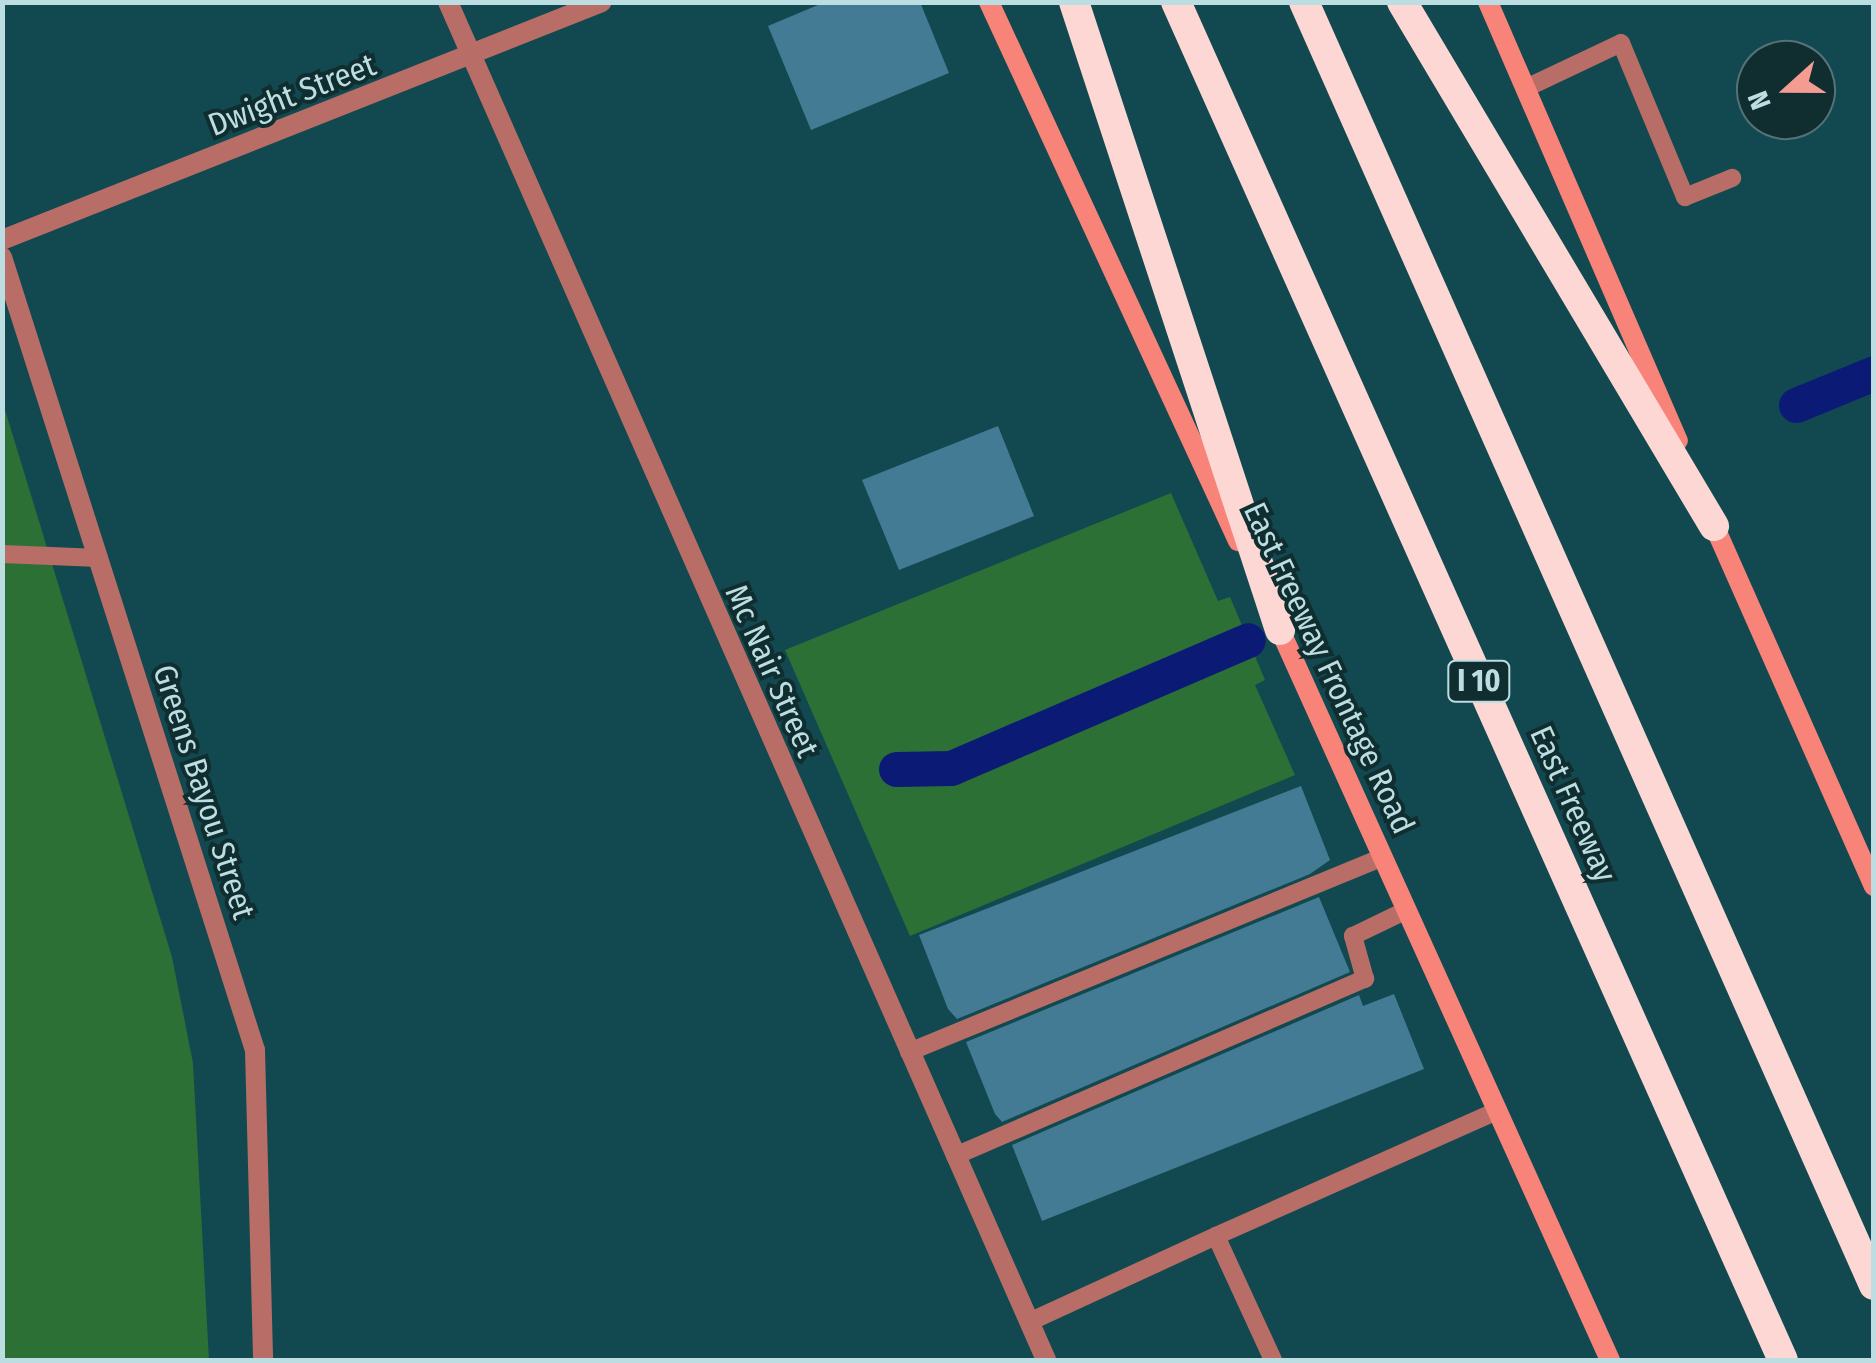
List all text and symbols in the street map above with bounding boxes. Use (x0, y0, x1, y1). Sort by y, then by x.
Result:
north arrow (1736, 40, 1836, 140)
street label: Dwight Street (203, 46, 381, 144)
text: N (1741, 86, 1778, 114)
street label: East Freeway Frontage Road (1235, 496, 1423, 840)
street label: Mc Nair Street (717, 579, 827, 763)
road number: I 10 (1446, 656, 1512, 706)
street label: Greens Bayou Street (145, 660, 263, 924)
street label: East Freeway (1522, 720, 1624, 888)

